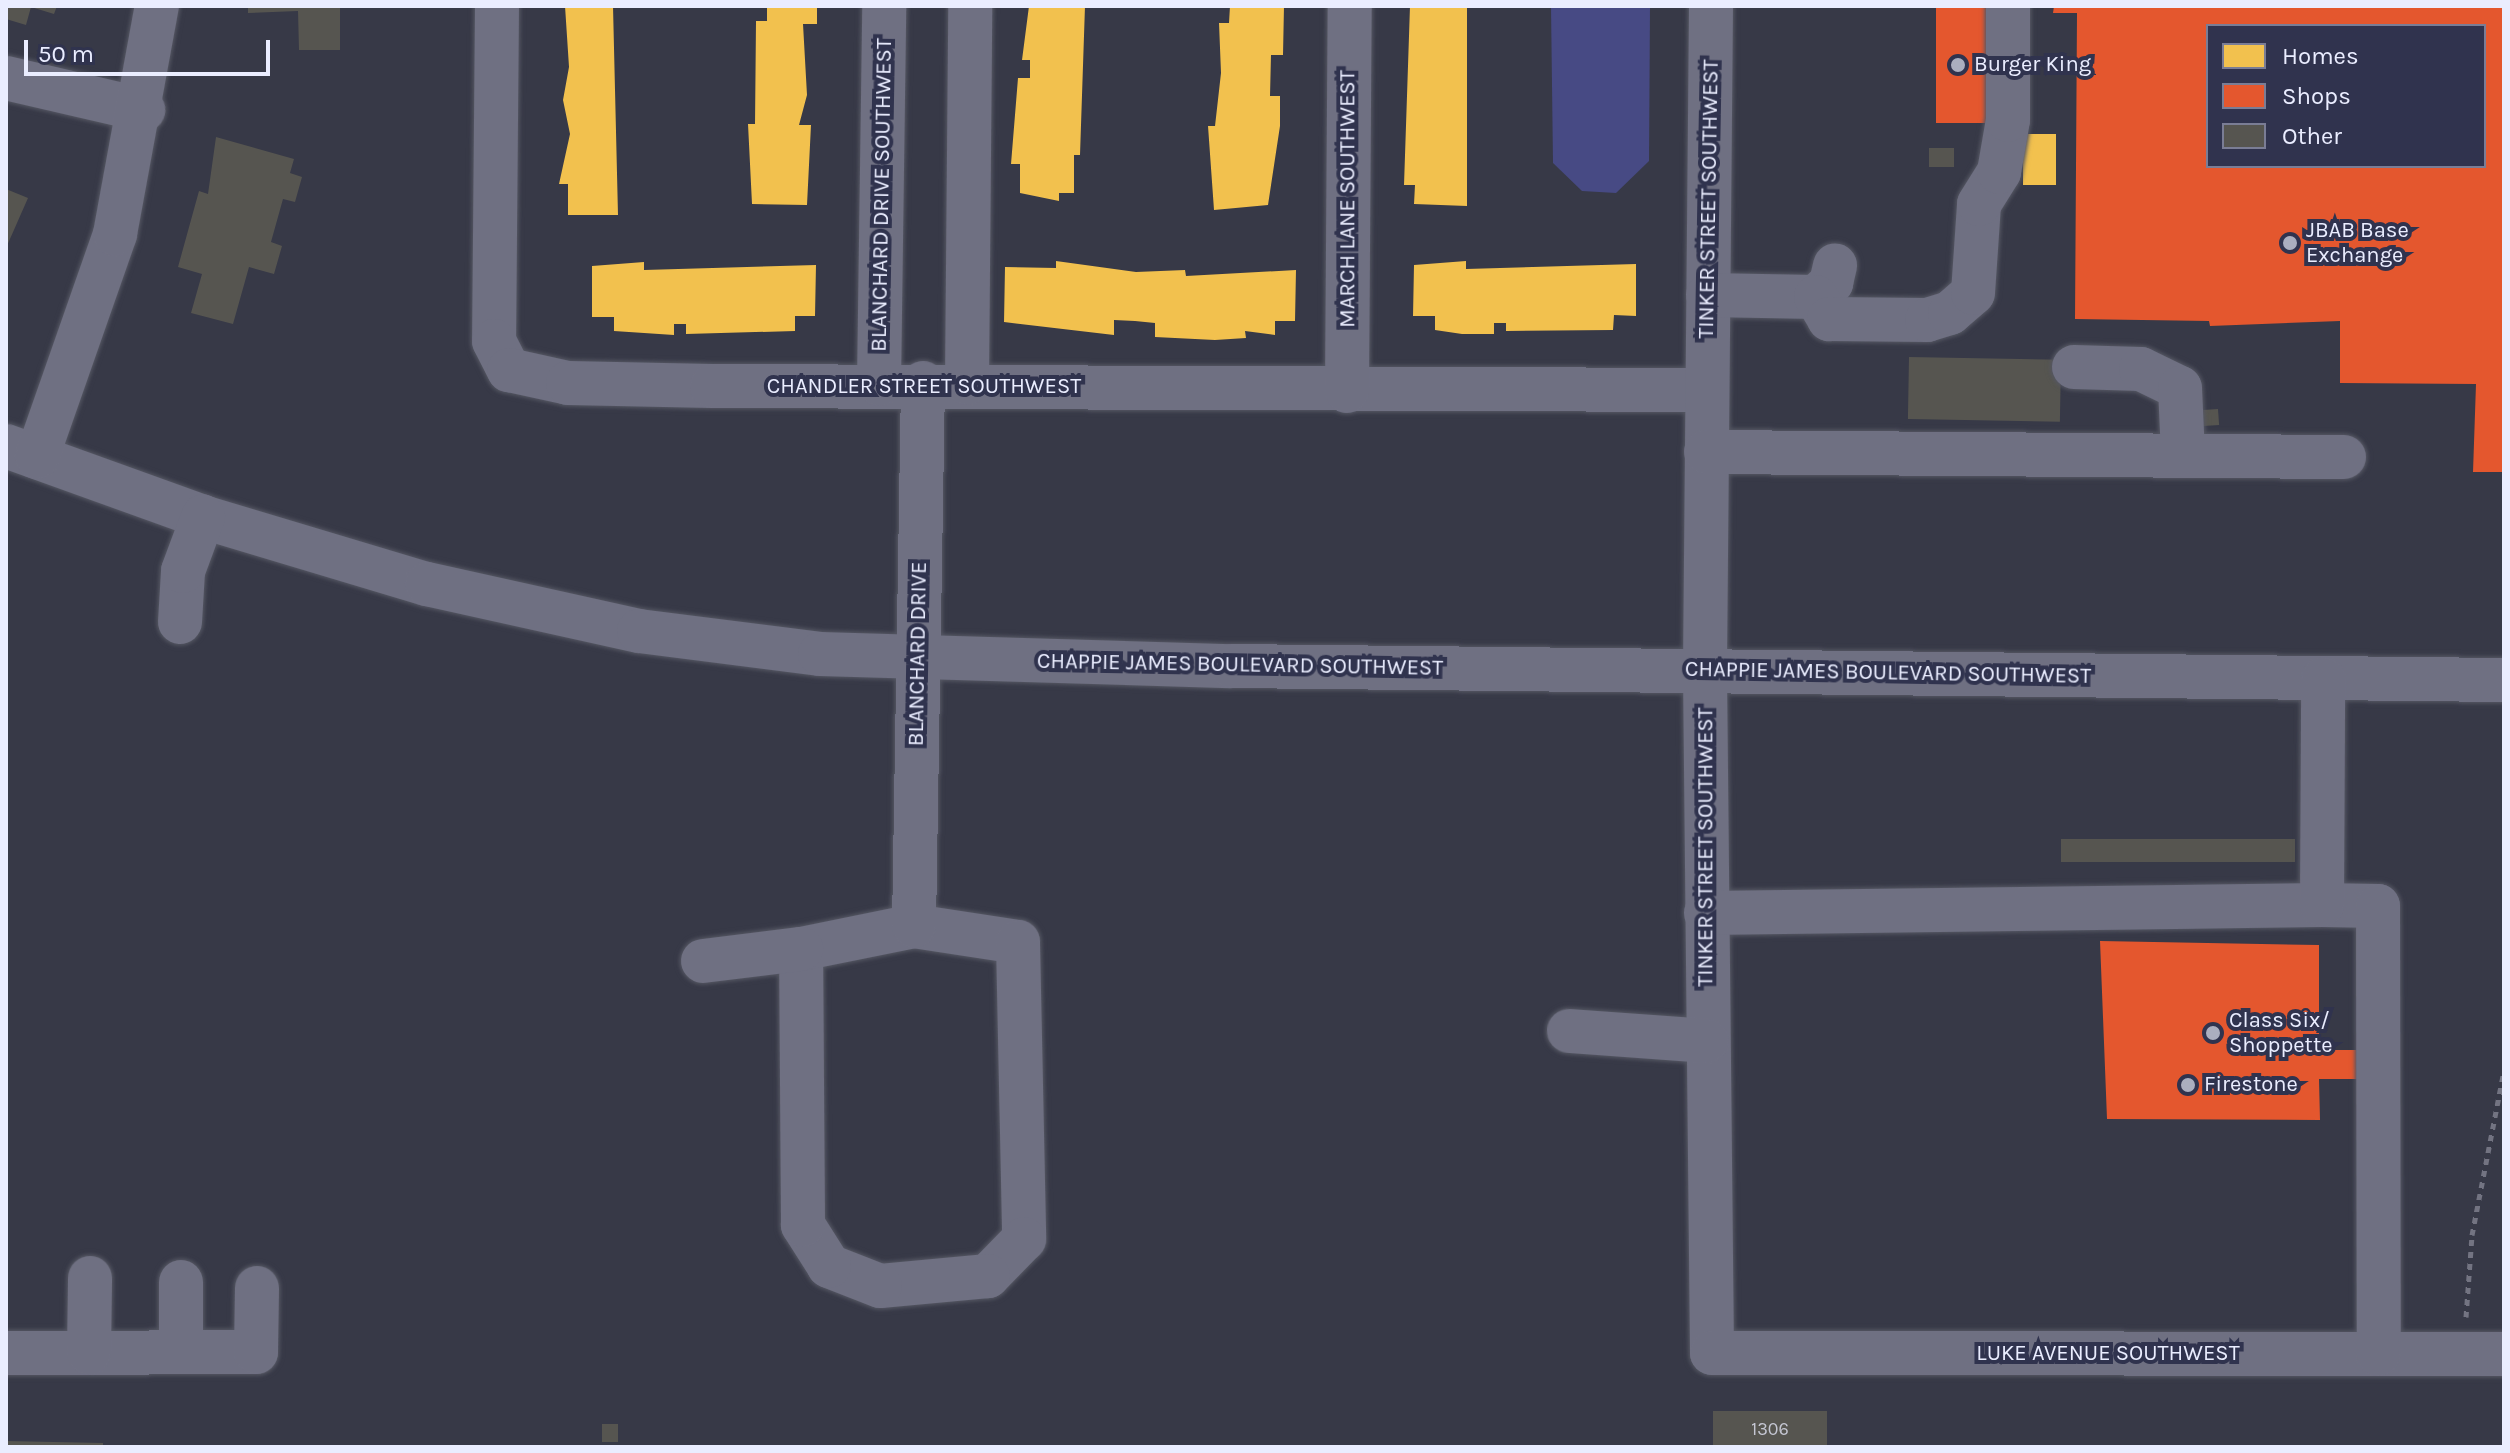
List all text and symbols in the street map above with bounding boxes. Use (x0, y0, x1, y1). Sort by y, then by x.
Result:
scale bar (28, 24, 274, 74)
legend (2206, 24, 2486, 168)
street label: BLANCHARD DRIVE SOUTHWEST (866, 38, 898, 352)
text: 50 m (38, 40, 94, 68)
text: Homes (2282, 42, 2359, 70)
place label: Burger King (1974, 52, 2091, 78)
marker: Burger King (1949, 56, 1967, 74)
street label: TINKER STREET SOUTHWEST (1693, 59, 1725, 339)
street label: MARCH LANE SOUTHWEST (1335, 70, 1361, 328)
text: Shops (2282, 82, 2351, 110)
text: Other (2282, 122, 2342, 150)
place label: JBAB Base Exchange (2306, 217, 2409, 268)
marker: JBAB Base Exchange (2281, 234, 2299, 252)
street label: CHANDLER STREET SOUTHWEST (767, 374, 1081, 400)
street label: BLANCHARD DRIVE (903, 561, 933, 747)
street label: CHAPPIE JAMES BOULEVARD SOUTHWEST (1037, 648, 1443, 682)
street label: CHAPPIE JAMES BOULEVARD SOUTHWEST (1685, 656, 2091, 690)
street label: TINKER STREET SOUTHWEST (1693, 707, 1719, 987)
place label: Class Six/ Shoppette (2229, 1007, 2332, 1058)
marker: Class Six/ Shoppette (2204, 1024, 2222, 1042)
place label: Firestone (2204, 1072, 2298, 1098)
marker: Firestone (2179, 1076, 2197, 1094)
street label: LUKE AVENUE SOUTHWEST (1976, 1341, 2240, 1367)
house number: 1306 (1751, 1418, 1789, 1440)

